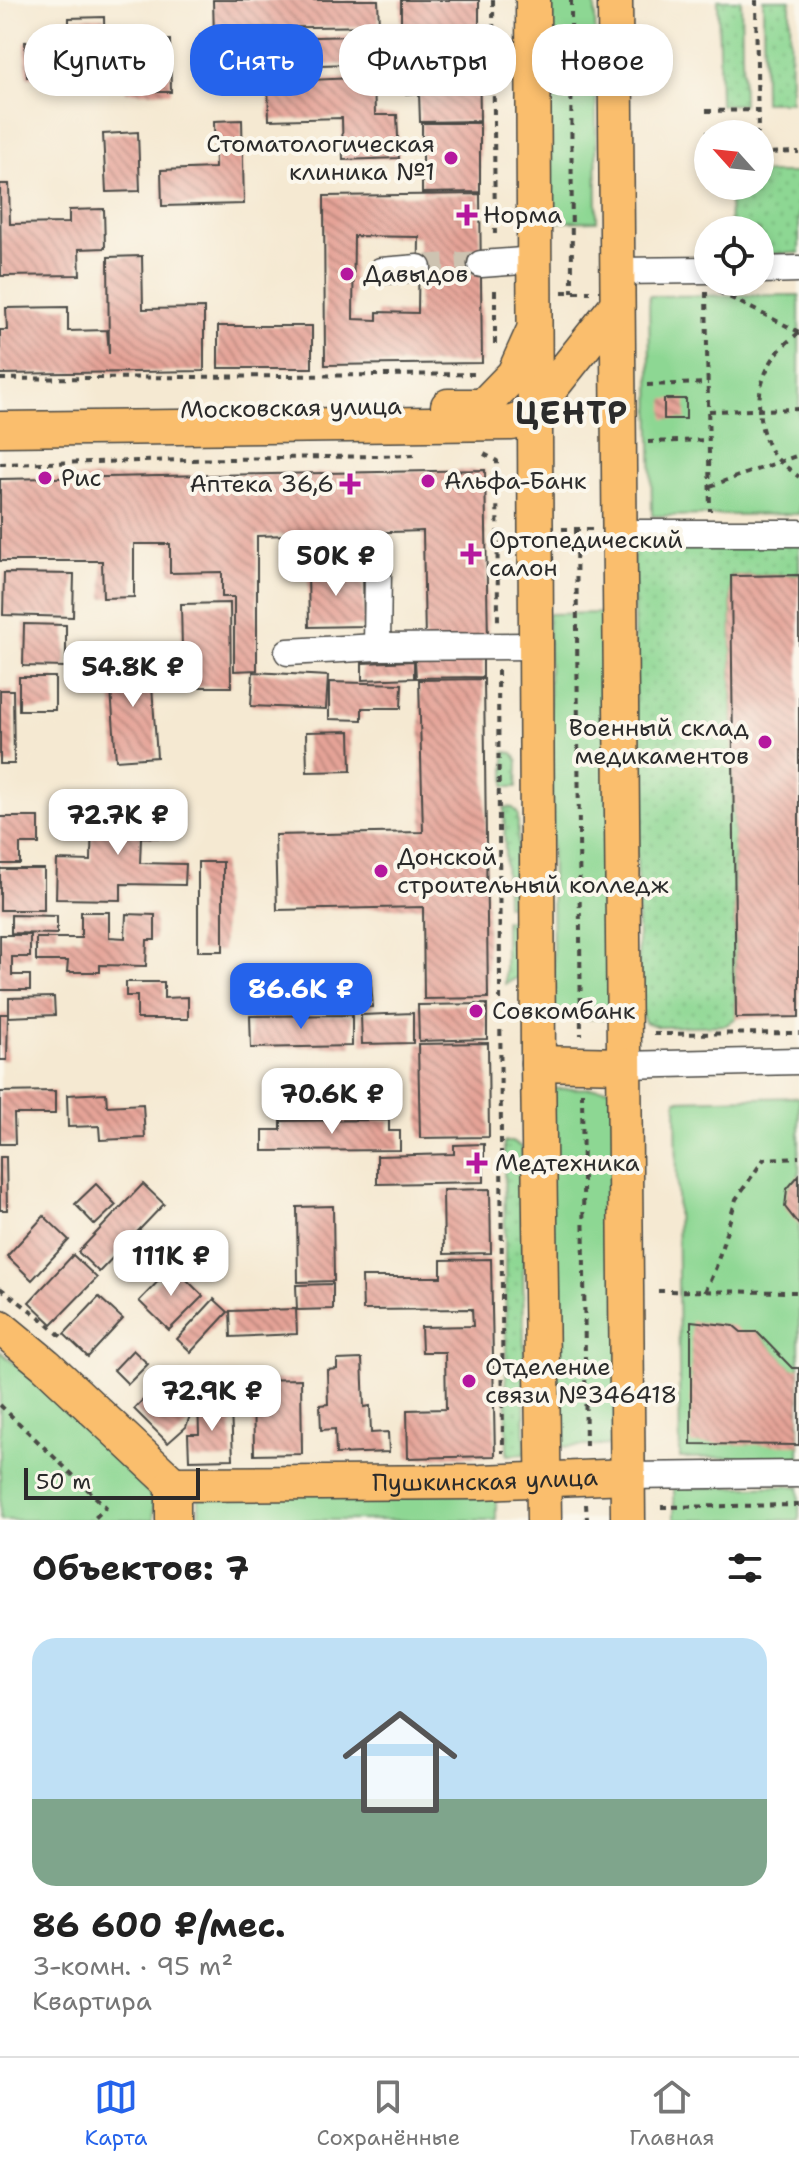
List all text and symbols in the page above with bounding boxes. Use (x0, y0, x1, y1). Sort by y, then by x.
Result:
chip: Купить (24, 24, 174, 96)
chip: Снять (190, 24, 323, 96)
chip: Фильтры (339, 24, 516, 96)
chip: Новое (532, 24, 673, 96)
north arrow (694, 120, 774, 200)
map controls (694, 120, 774, 296)
place label: Стоматологическая клиника №1 (206, 128, 435, 188)
marker: Стоматологическая клиника №1 (442, 149, 460, 167)
place label: Норма (483, 199, 562, 231)
marker: Норма (458, 206, 476, 224)
button: locate (694, 216, 774, 296)
place label: Давыдов (363, 258, 468, 290)
marker: Давыдов (338, 265, 356, 283)
street label: Московская улица (180, 390, 402, 426)
district label: ЦЕНТР (515, 391, 629, 434)
place label: Рис (61, 462, 102, 494)
place label: Альфа-Банк (444, 465, 587, 497)
place label: Аптека 36,6 (189, 468, 334, 500)
marker: Рис (36, 469, 54, 487)
marker: Альфа-Банк (419, 472, 437, 490)
marker: Аптека 36,6 (341, 475, 359, 493)
place label: Ортопедический салон (489, 524, 683, 584)
pin: 50K ₽ (280, 530, 392, 598)
text: 50K ₽ (296, 538, 376, 573)
marker: Ортопедический салон (460, 543, 482, 565)
pin: 54.8K ₽ (59, 641, 207, 709)
text: 54.8K ₽ (82, 649, 184, 684)
place label: Военный склад медикаментов (569, 712, 749, 772)
marker: Военный склад медикаментов (756, 733, 774, 751)
pin: 72.7K ₽ (44, 789, 192, 857)
text: 72.7K ₽ (67, 797, 169, 832)
place label: Донской строительный колледж (397, 841, 669, 901)
marker: Донской строительный колледж (372, 862, 390, 880)
pin: 86.6K ₽ (227, 963, 375, 1031)
text: 86.6K ₽ (248, 971, 354, 1006)
place label: Совкомбанк (492, 995, 636, 1027)
marker: Совкомбанк (467, 1002, 485, 1020)
pin: 70.6K ₽ (258, 1068, 406, 1136)
text: 70.6K ₽ (280, 1076, 384, 1111)
place label: Медтехника (495, 1147, 640, 1179)
marker: Медтехника (466, 1152, 488, 1174)
pin: 111K ₽ (106, 1230, 236, 1298)
text: 111K ₽ (131, 1238, 211, 1273)
place label: Отделение связи №346418 (485, 1351, 677, 1411)
pin: 72.9K ₽ (138, 1365, 286, 1433)
marker: Отделение связи №346418 (460, 1372, 478, 1390)
text: 72.9K ₽ (161, 1373, 263, 1408)
street label: Пушкинская улица (372, 1461, 599, 1499)
scale bar (24, 1464, 200, 1500)
text: 50 m (36, 1467, 91, 1496)
text: Объектов: 7 (32, 1545, 249, 1591)
icon: filters (723, 1546, 767, 1590)
icon: home (328, 1690, 472, 1834)
text: 86 600 ₽/мес. (32, 1902, 286, 1948)
text: 3-комн. · 95 m² (32, 1948, 233, 1983)
text: Квартира (32, 1983, 152, 2018)
tab: Карта (85, 2075, 147, 2152)
tab: Сохранённые (316, 2075, 460, 2152)
tab: Главная (629, 2075, 715, 2152)

